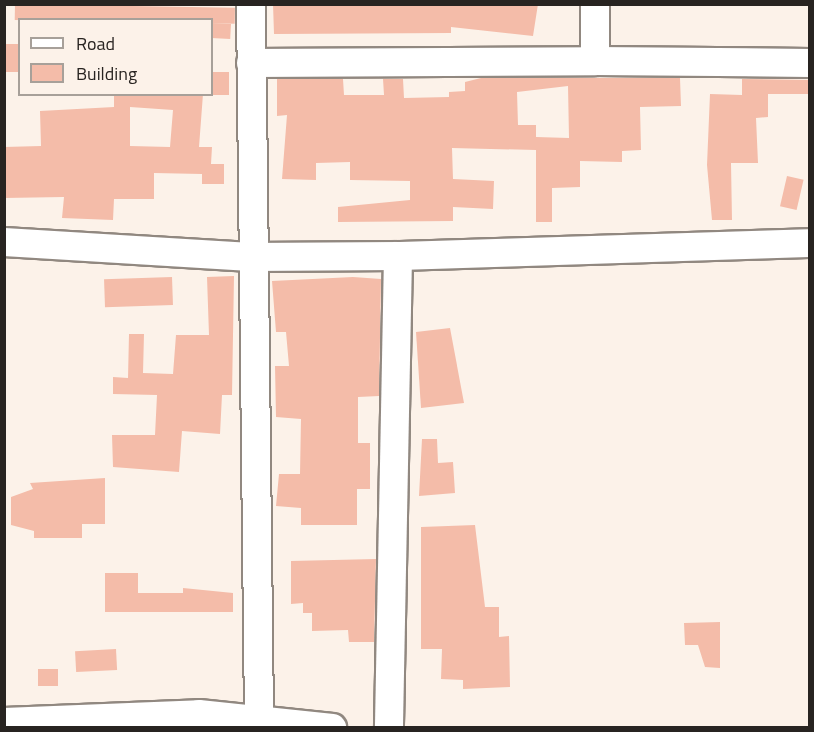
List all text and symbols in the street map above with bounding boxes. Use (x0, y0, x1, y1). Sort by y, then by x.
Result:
legend (18, 18, 213, 96)
text: Road (76, 30, 115, 57)
text: Building (76, 60, 137, 87)

